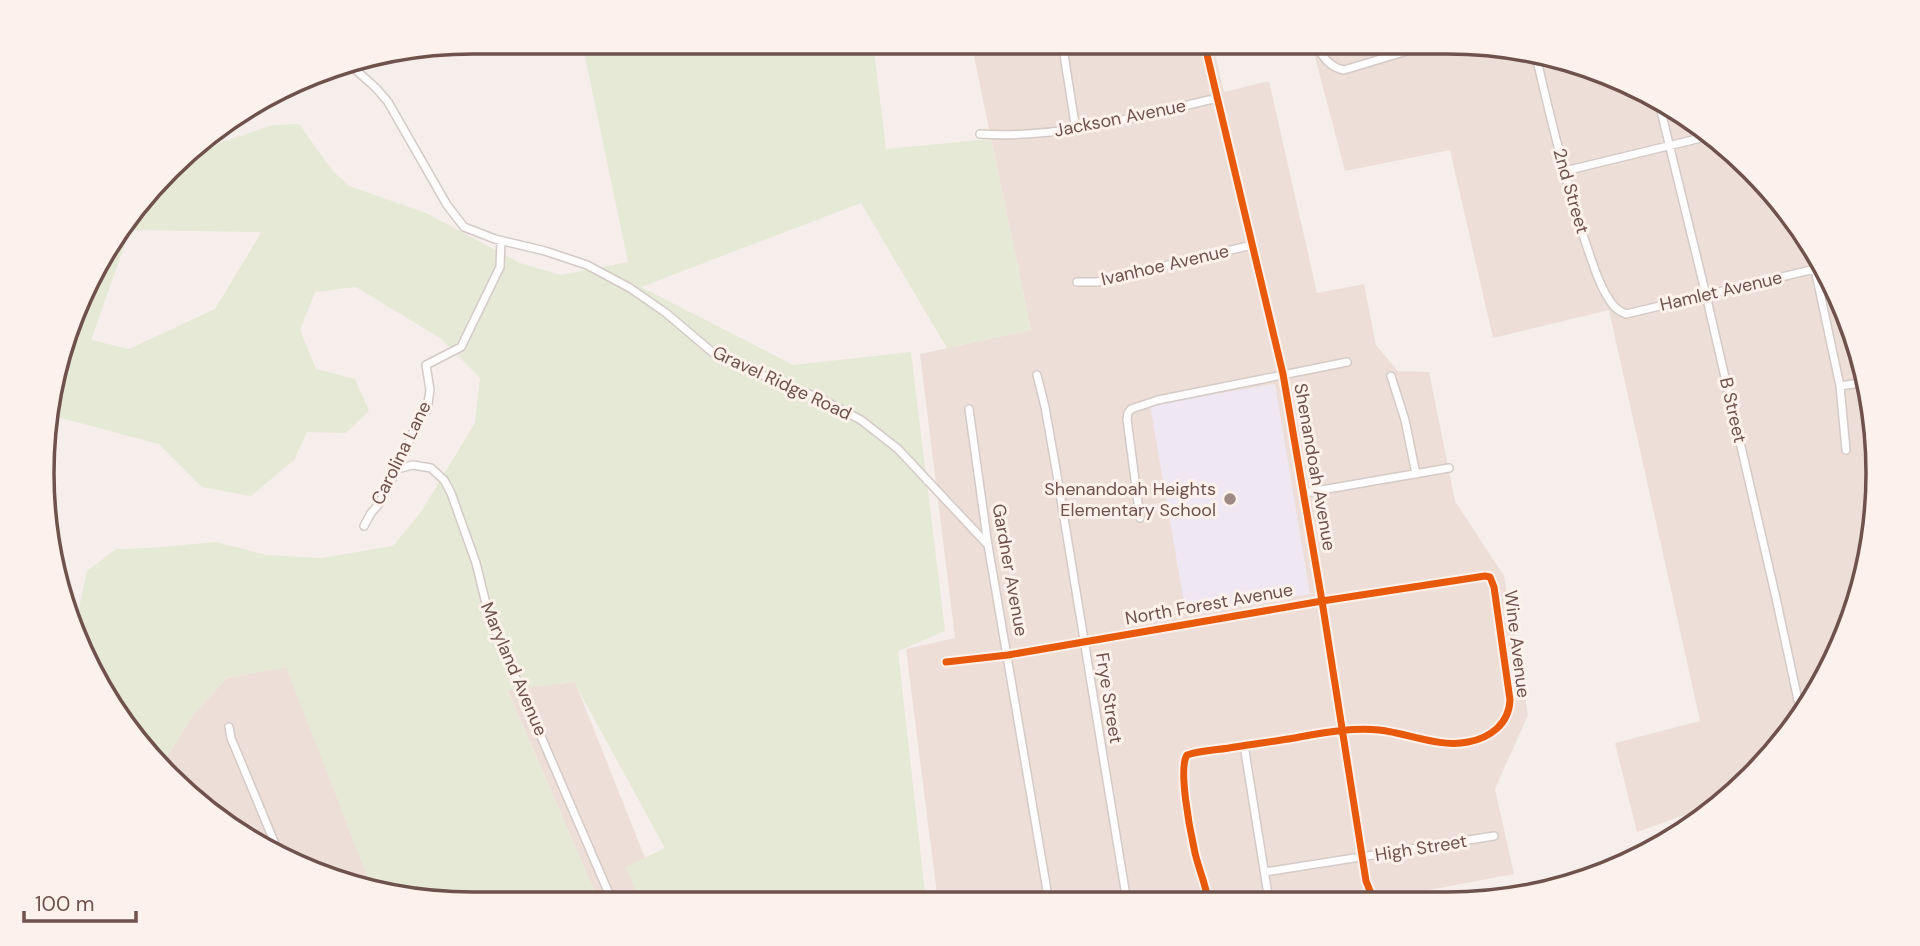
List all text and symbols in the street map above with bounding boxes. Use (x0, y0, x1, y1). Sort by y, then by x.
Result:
street label: Jackson Avenue (1052, 93, 1188, 143)
street label: 2nd Street (1547, 145, 1595, 237)
street label: Ivanhoe Avenue (1099, 239, 1231, 291)
street label: Hamlet Avenue (1657, 265, 1785, 317)
street label: Gravel Ridge Road (709, 340, 855, 426)
street label: B Street (1714, 375, 1752, 445)
street label: Shenandoah Avenue (1288, 381, 1342, 553)
street label: Carolina Lane (365, 397, 437, 509)
place label: Shenandoah Heights Elementary School (1044, 477, 1216, 522)
marker: Shenandoah Heights Elementary School (1222, 491, 1238, 507)
street label: Gardner Avenue (987, 502, 1033, 638)
street label: North Forest Avenue (1123, 577, 1295, 631)
street label: Wine Avenue (1498, 589, 1536, 699)
street label: Maryland Avenue (475, 599, 553, 739)
street label: Frye Street (1090, 651, 1128, 745)
street label: High Street (1373, 829, 1469, 867)
scale bar (24, 880, 136, 924)
text: 100 m (35, 890, 95, 918)

